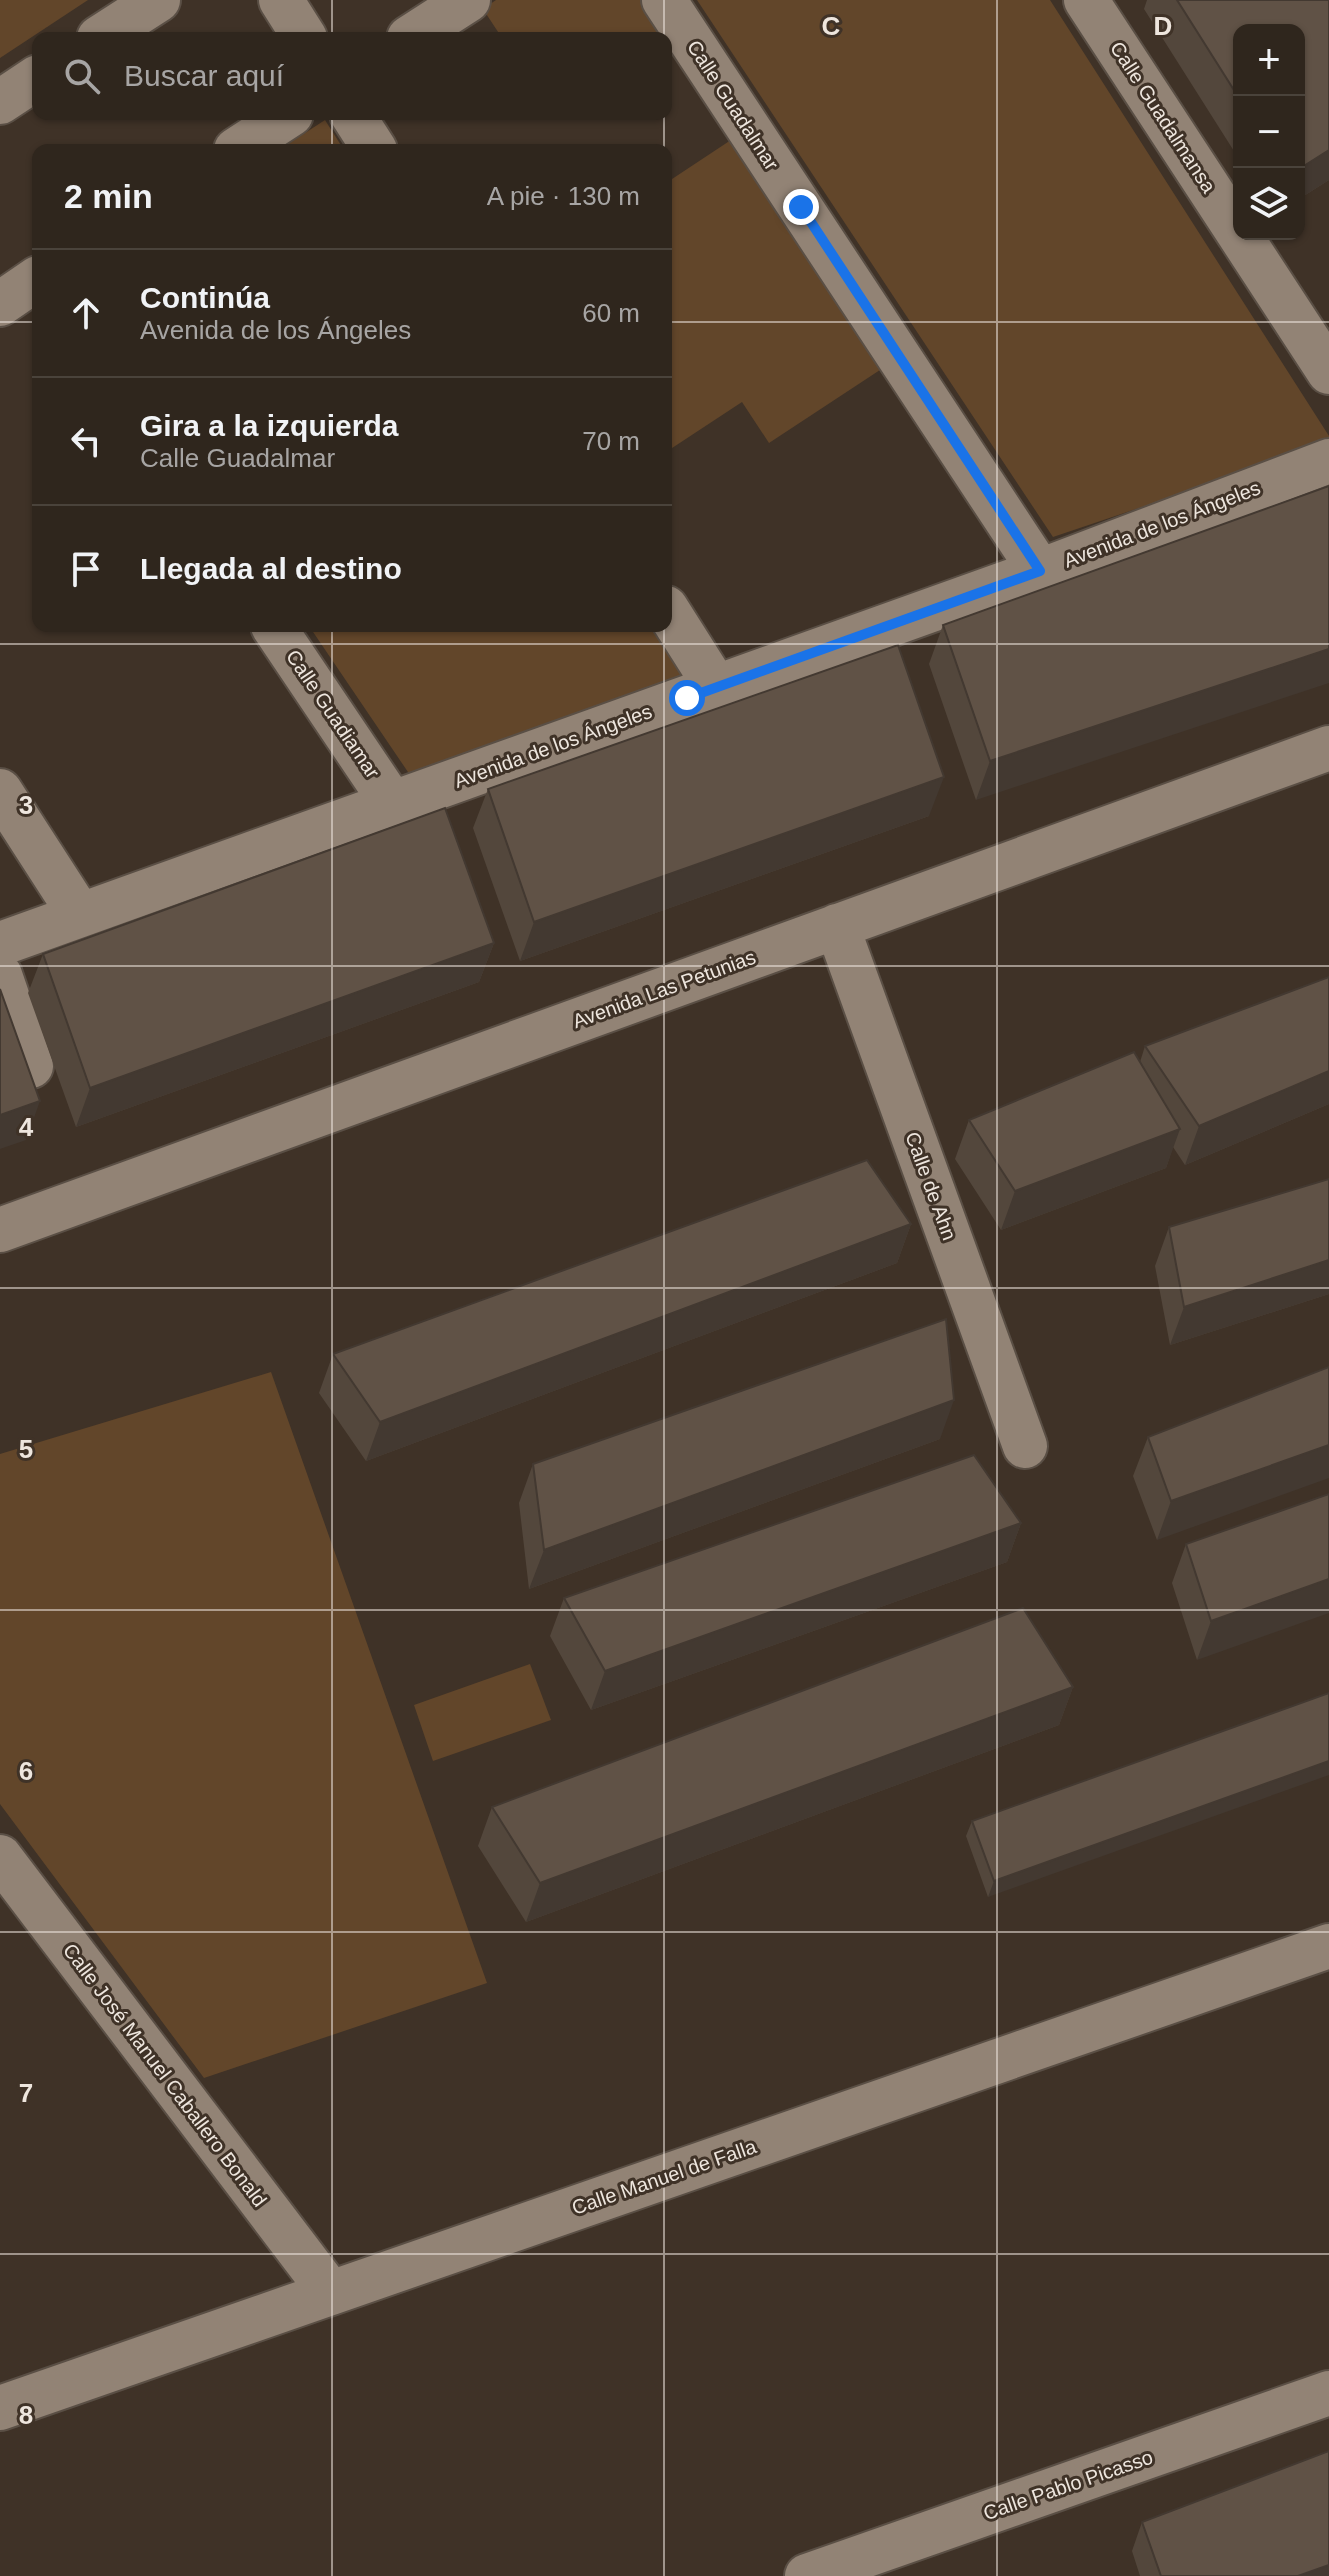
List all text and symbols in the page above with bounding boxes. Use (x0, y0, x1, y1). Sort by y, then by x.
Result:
text: C (822, 11, 841, 41)
text: D (1154, 11, 1172, 41)
map controls (1233, 24, 1305, 240)
button: + (1233, 24, 1305, 96)
search box (32, 32, 672, 120)
street label: Calle Guadalmar (683, 36, 783, 174)
street label: Calle Guadalmansa (1106, 37, 1221, 197)
icon: search (60, 54, 104, 98)
text: Buscar aquí (124, 59, 284, 92)
button: − (1233, 96, 1305, 168)
button: layers (1233, 168, 1305, 240)
text: 2 min (64, 177, 153, 215)
text: A pie · 130 m (487, 181, 640, 211)
route end (783, 189, 819, 225)
text: Continúa (140, 281, 270, 314)
icon: ahead (64, 291, 108, 335)
text: 60 m (582, 298, 640, 328)
text: Avenida de los Ángeles (140, 315, 411, 345)
text: Gira a la izquierda (140, 409, 398, 442)
icon: left (64, 419, 108, 463)
text: 70 m (582, 426, 640, 456)
text: Calle Guadalmar (140, 443, 335, 473)
street label: Avenida de los Ángeles (1061, 476, 1263, 572)
icon: arrive (64, 547, 108, 591)
text: Llegada al destino (140, 552, 402, 585)
street label: Calle Guadiamar (282, 646, 384, 783)
route start (669, 680, 705, 716)
street label: Avenida de los Ángeles (451, 700, 655, 792)
text: 3 (19, 790, 33, 820)
street label: Avenida Las Petunias (570, 946, 758, 1032)
text: 4 (19, 1112, 34, 1142)
street label: Calle de Ahn (901, 1129, 961, 1243)
text: 5 (19, 1434, 33, 1464)
text: 6 (19, 1756, 33, 1786)
street label: Calle José Manuel Caballero Bonald (59, 1939, 271, 2211)
text: 7 (19, 2078, 33, 2108)
street label: Calle Manuel de Falla (569, 2135, 760, 2219)
text: 8 (19, 2400, 33, 2430)
street label: Calle Pablo Picasso (980, 2446, 1156, 2524)

